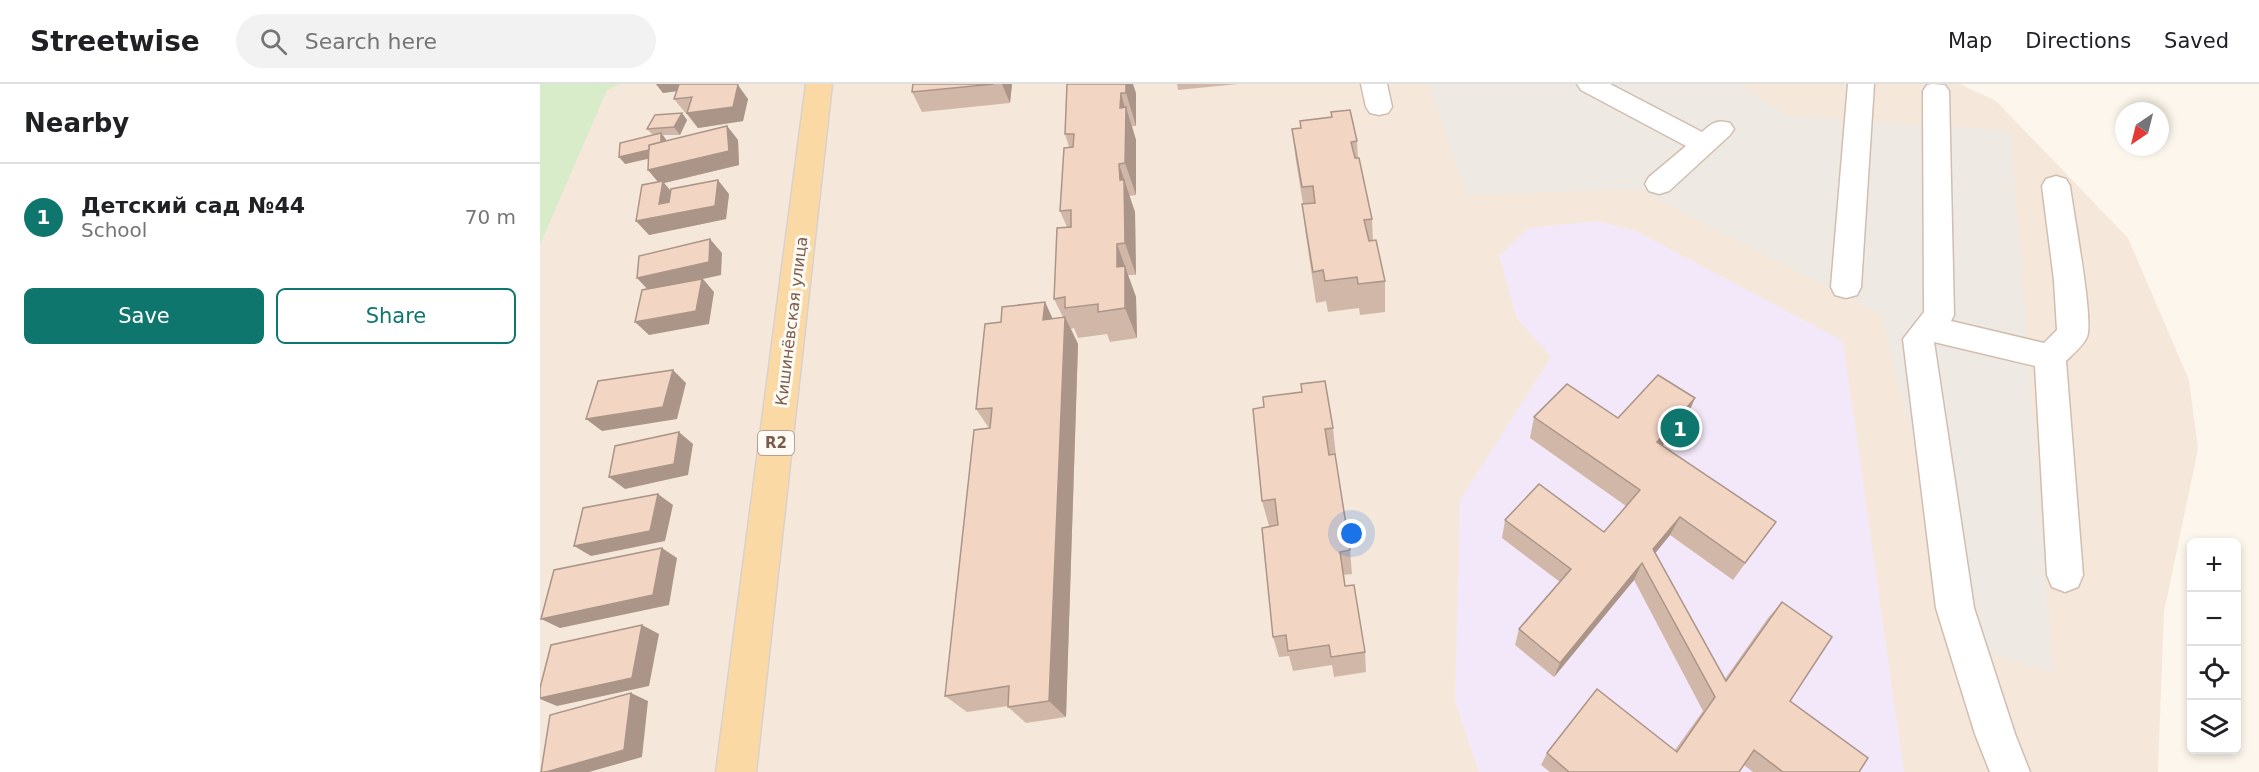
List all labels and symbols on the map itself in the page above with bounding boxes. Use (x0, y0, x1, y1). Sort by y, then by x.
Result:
north arrow (2115, 102, 2169, 156)
street label: Кишинёвская улица (772, 235, 811, 407)
pin: 1 (1660, 406, 1700, 450)
road number: R2 (758, 431, 794, 455)
your location (1337, 519, 1366, 548)

